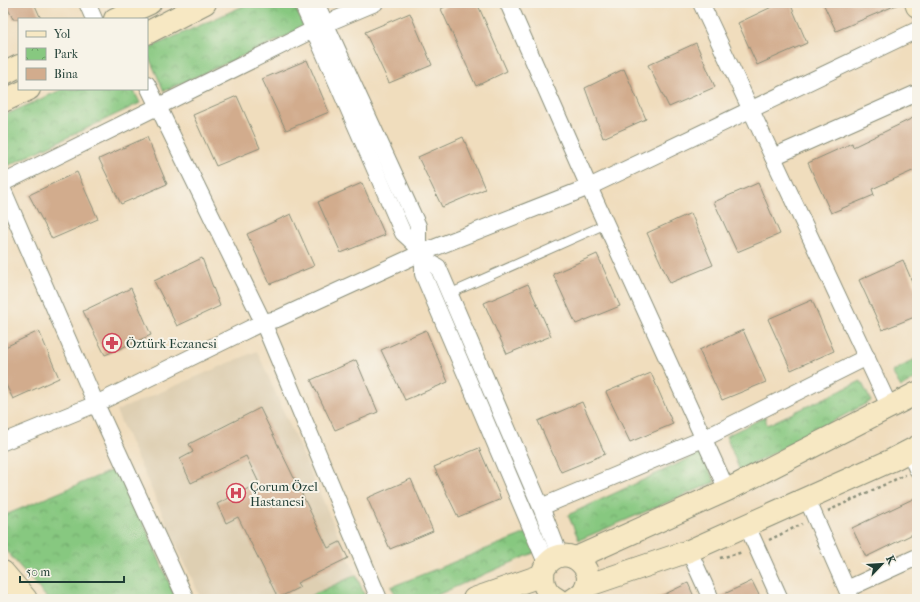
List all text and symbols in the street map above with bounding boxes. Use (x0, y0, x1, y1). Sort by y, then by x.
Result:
legend (18, 18, 148, 90)
text: Yol (53, 27, 71, 41)
text: Park (54, 47, 79, 61)
text: Bina (54, 67, 78, 81)
pharmacy icon: Öztürk Eczanesi (101, 332, 123, 354)
place label: Öztürk Eczanesi (126, 336, 217, 351)
place label: Çorum Özel Hastanesi (250, 479, 318, 509)
hospital icon: Çorum Özel Hastanesi (225, 482, 247, 504)
north arrow (862, 544, 902, 584)
text: K (883, 554, 899, 567)
scale bar (20, 558, 124, 584)
text: 50 m (26, 565, 50, 579)

